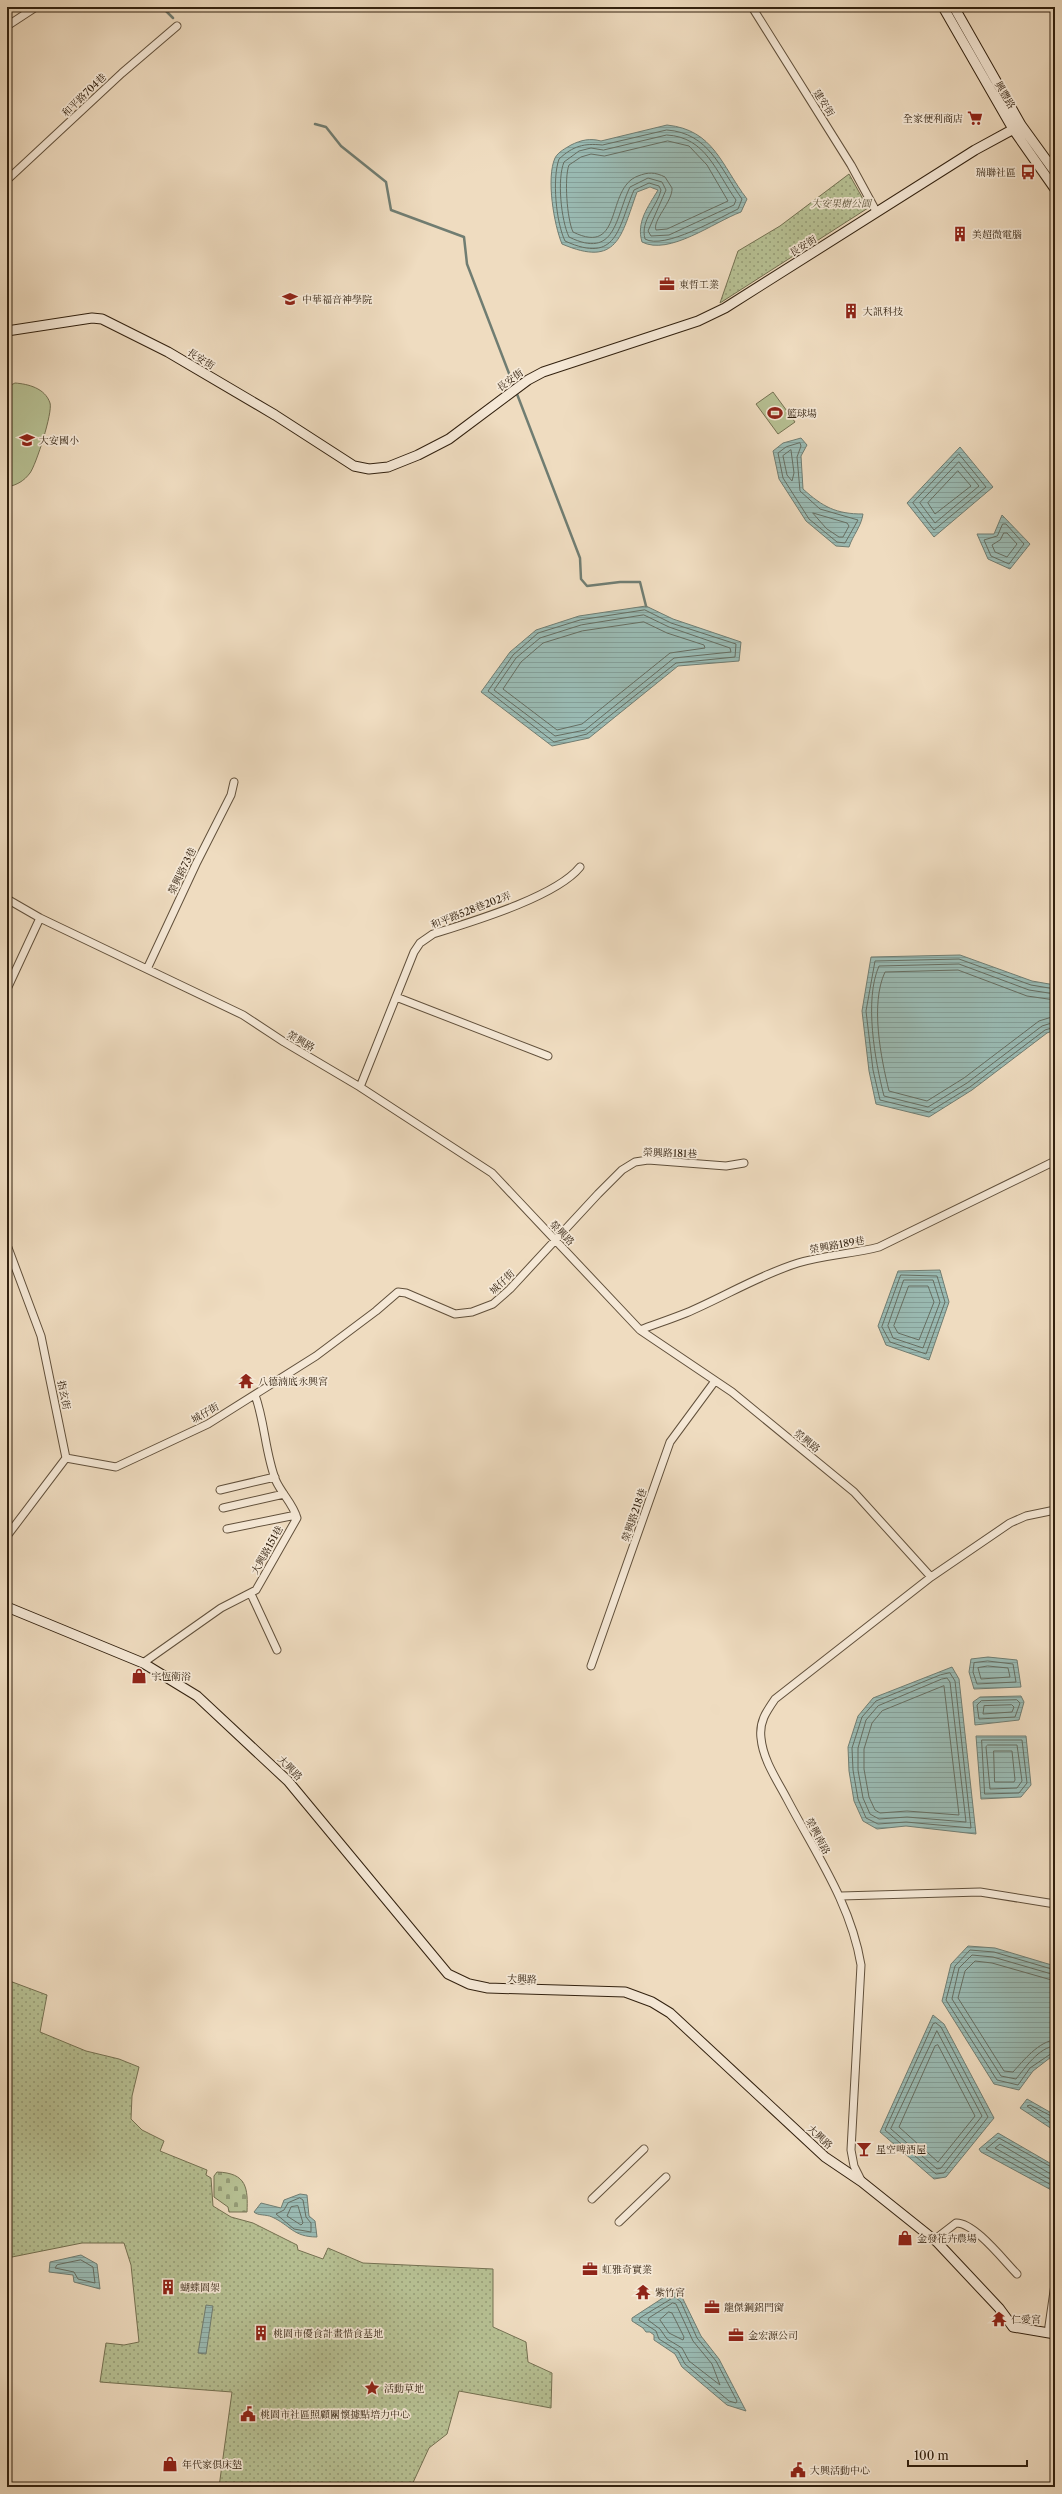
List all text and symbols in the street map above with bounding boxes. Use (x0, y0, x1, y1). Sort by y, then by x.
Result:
street label: 和平路704巷 (59, 71, 109, 119)
street label: 興豐路 (992, 79, 1018, 111)
street label: 建安街 (811, 87, 837, 119)
supermarket icon: 全家便利商店 (966, 109, 984, 127)
place label: 全家便利商店 (903, 112, 963, 125)
bus stop icon: 瑞聯社區 (1019, 163, 1037, 181)
place label: 瑞聯社區 (976, 166, 1016, 179)
park label: 大安果樹公園 (811, 197, 873, 210)
building icon: 美超微電腦 (951, 225, 969, 243)
place label: 美超微電腦 (972, 228, 1022, 241)
street label: 長安街 (787, 233, 819, 259)
office icon: 東哲工業 (658, 275, 676, 293)
place label: 東哲工業 (679, 278, 719, 291)
school or university icon: 中華福音神學院 (281, 290, 299, 308)
place label: 中華福音神學院 (302, 293, 372, 306)
building icon: 大訊科技 (842, 302, 860, 320)
place label: 大訊科技 (863, 305, 903, 318)
street label: 長安街 (185, 346, 217, 372)
street label: 長安街 (494, 366, 526, 394)
sports icon: 籃球場 (766, 404, 784, 422)
place label: 籃球場 (787, 407, 817, 420)
school or university icon: 大安國小 (18, 431, 36, 449)
place label: 大安國小 (39, 434, 79, 447)
street label: 榮興路73巷 (165, 845, 199, 897)
street label: 和平路528巷202弄 (429, 889, 513, 931)
street label: 榮興路 (285, 1028, 317, 1054)
street label: 榮興路181巷 (643, 1146, 697, 1160)
street label: 榮興路 (547, 1218, 577, 1248)
street label: 榮興路189巷 (808, 1234, 866, 1256)
street label: 城仔街 (487, 1267, 517, 1297)
temple icon: 八德湳底永興宮 (237, 1372, 255, 1390)
place label: 八德湳底永興宮 (258, 1375, 328, 1388)
street label: 指玄街 (55, 1379, 73, 1411)
street label: 城仔街 (189, 1400, 221, 1426)
street label: 榮興路 (791, 1427, 823, 1455)
street label: 榮興路218巷 (619, 1486, 649, 1544)
street label: 大興路151巷 (248, 1523, 286, 1577)
shop icon: 宇恆衛浴 (130, 1667, 148, 1685)
place label: 宇恆衛浴 (151, 1670, 191, 1683)
street label: 大興路 (275, 1753, 305, 1783)
street label: 榮興南路 (803, 1815, 833, 1857)
street label: 大興路 (507, 1972, 537, 1986)
street label: 大興路 (805, 2122, 835, 2152)
bar icon: 星空啤酒屋 (855, 2140, 873, 2158)
place label: 星空啤酒屋 (876, 2143, 926, 2156)
shop icon: 金發花卉農場 (896, 2229, 914, 2247)
place label: 金發花卉農場 (917, 2232, 977, 2245)
office icon: 虹雅奇實業 (581, 2260, 599, 2278)
place label: 虹雅奇實業 (602, 2263, 652, 2276)
building icon: 蝴蝶園架 (159, 2278, 177, 2296)
place label: 蝴蝶園架 (180, 2281, 220, 2294)
temple icon: 紫竹宮 (634, 2283, 652, 2301)
place label: 紫竹宮 (655, 2286, 685, 2299)
office icon: 龍傑鋼鋁門窗 (703, 2298, 721, 2316)
place label: 龍傑鋼鋁門窗 (724, 2301, 784, 2314)
temple icon: 仁愛宮 (990, 2310, 1008, 2328)
place label: 仁愛宮 (1011, 2313, 1041, 2326)
building icon: 桃園市優食計畫惜食基地 (252, 2324, 270, 2342)
office icon: 金宏源公司 (727, 2326, 745, 2344)
place label: 桃園市優食計畫惜食基地 (273, 2327, 383, 2340)
place label: 金宏源公司 (748, 2329, 798, 2342)
place icon: 活動草地 (363, 2379, 381, 2397)
place label: 活動草地 (384, 2382, 424, 2395)
public building icon: 桃園市社區照顧關懷據點培力中心 (239, 2405, 257, 2423)
place label: 桃園市社區照顧關懷據點培力中心 (260, 2408, 410, 2421)
scale bar (908, 2442, 1027, 2468)
text: 100 m (914, 2448, 949, 2463)
shop icon: 年代家俱床墊 (161, 2455, 179, 2473)
place label: 年代家俱床墊 (182, 2458, 242, 2471)
public building icon: 大興活動中心 (789, 2461, 807, 2479)
place label: 大興活動中心 (810, 2464, 870, 2477)

